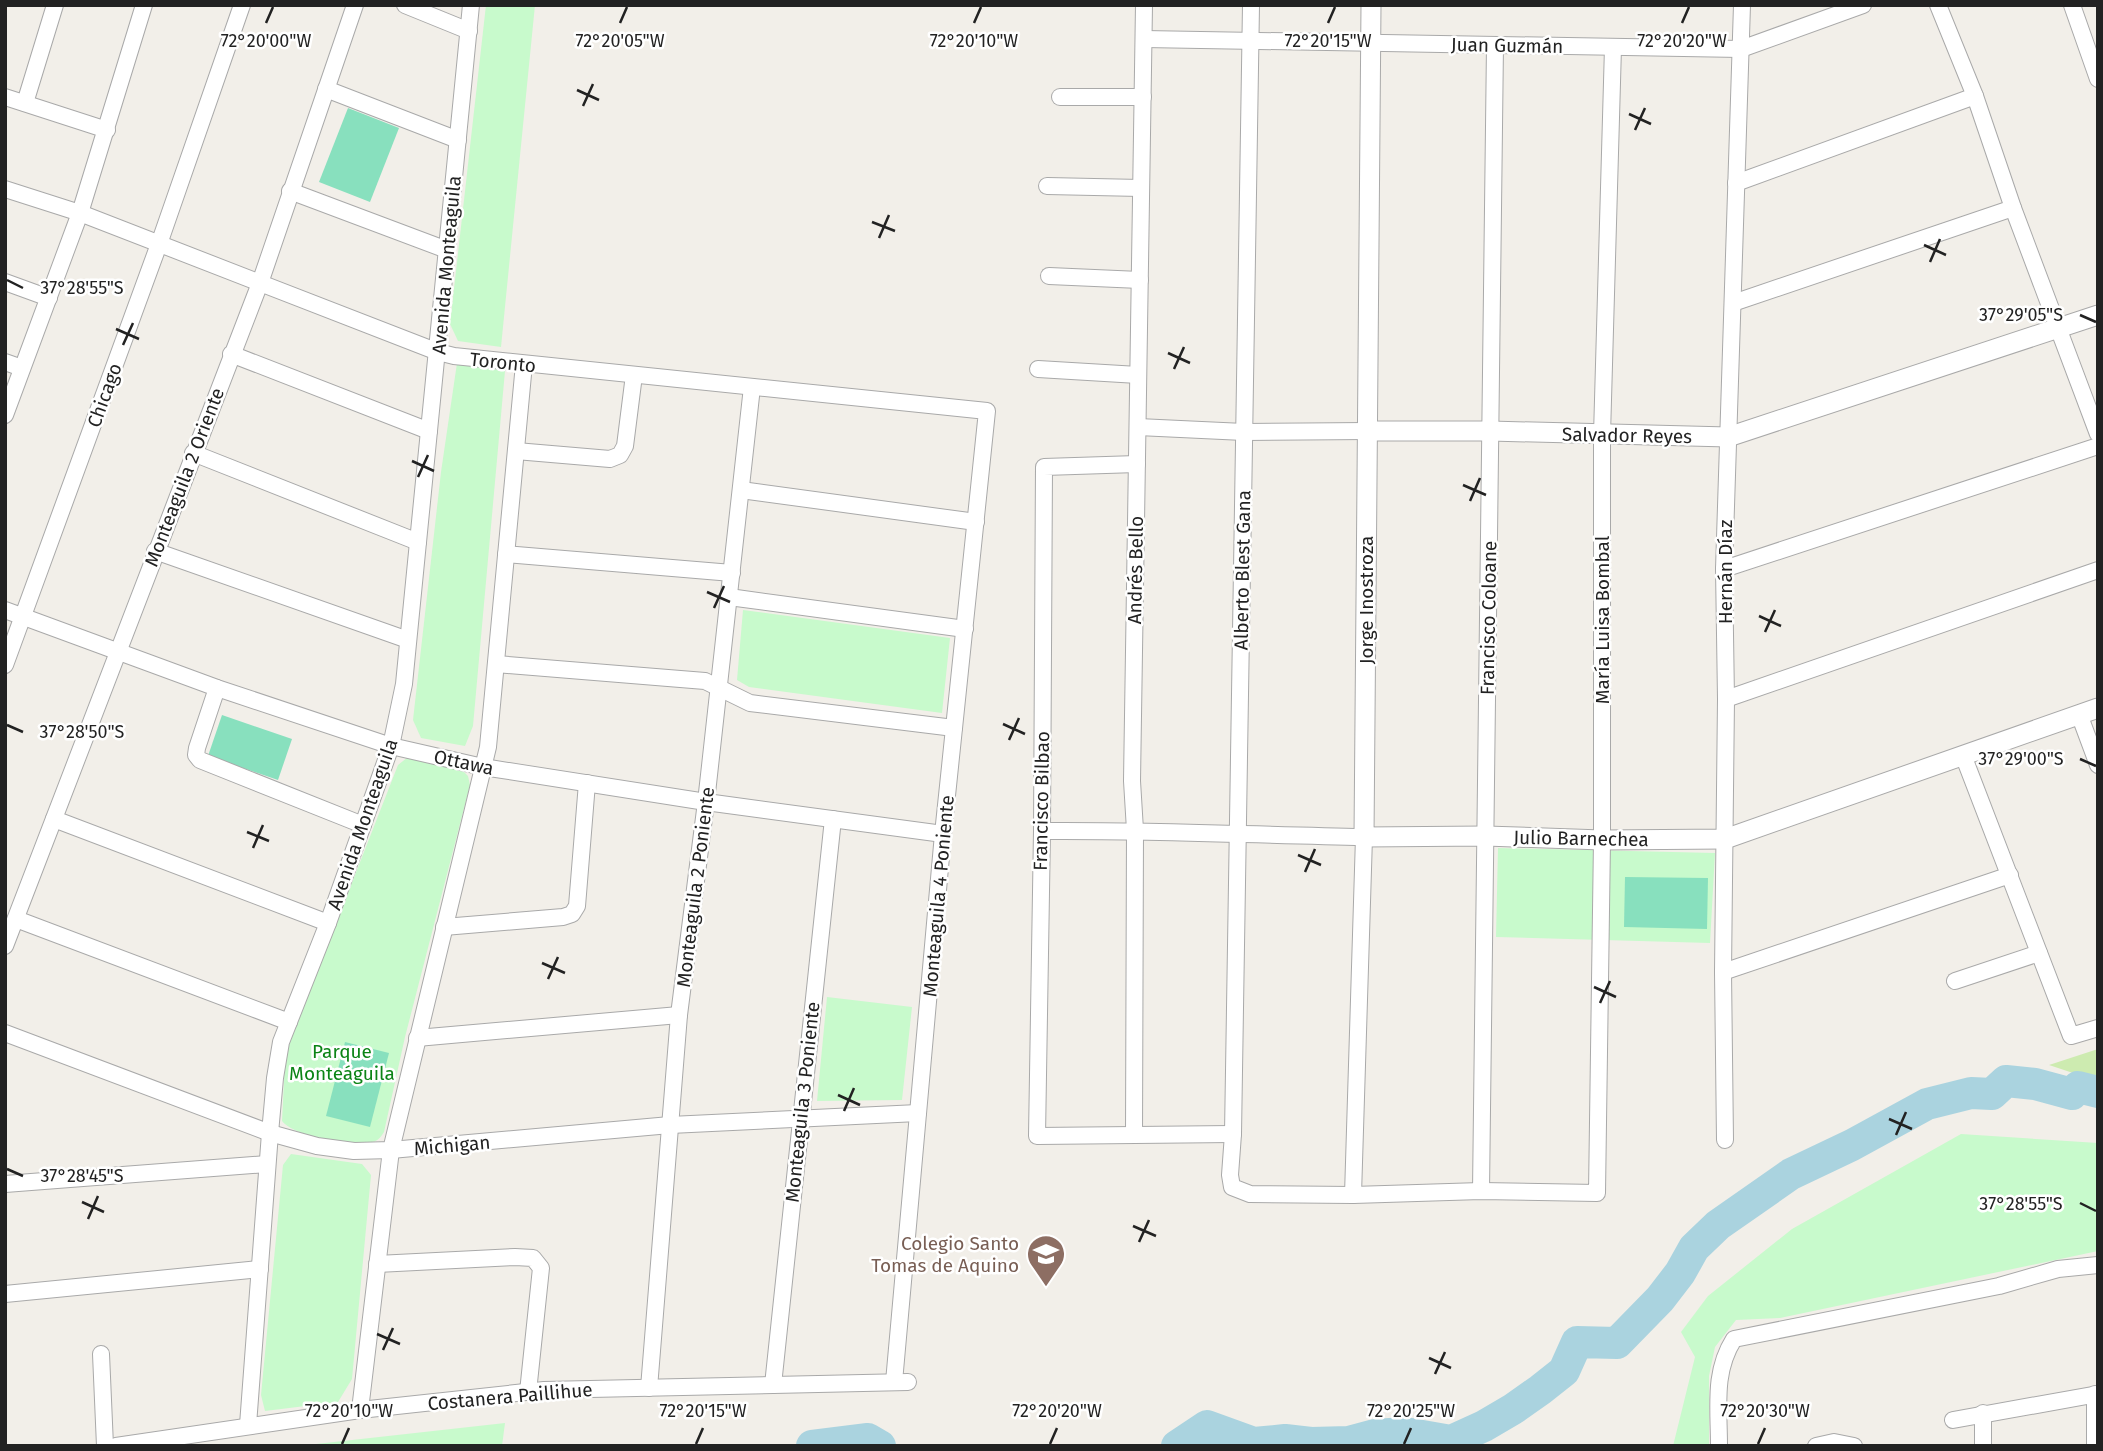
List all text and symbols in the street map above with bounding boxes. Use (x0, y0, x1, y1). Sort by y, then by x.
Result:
text: 72°20'00"W (221, 30, 311, 52)
text: 72°20'05"W (575, 30, 665, 52)
text: 72°20'10"W (930, 30, 1018, 52)
text: 72°20'15"W (1284, 30, 1372, 52)
text: 72°20'20"W (1637, 30, 1727, 52)
street label: Juan Guzmán (1451, 33, 1563, 58)
street label: Avenida Monteaguila (427, 175, 466, 355)
text: 37°28'55"S (40, 277, 124, 299)
text: 37°29'05"S (1979, 304, 2063, 326)
street label: Toronto (469, 348, 537, 377)
street label: Chicago (82, 360, 127, 430)
street label: Monteaguila 2 Oriente (140, 385, 229, 570)
street label: Salvador Reyes (1562, 423, 1692, 448)
street label: Alberto Blest Gana (1230, 490, 1255, 650)
street label: Andrés Bello (1123, 516, 1148, 624)
street label: Hernán Díaz (1714, 520, 1737, 624)
street label: María Luisa Bombal (1591, 535, 1614, 704)
street label: Jorge Inostroza (1355, 536, 1378, 664)
street label: Francisco Coloane (1476, 541, 1501, 695)
text: 37°28'50"S (40, 721, 125, 743)
street label: Francisco Bilbao (1029, 731, 1054, 871)
street label: Avenida Monteaguila (322, 736, 403, 913)
street label: Ottawa (432, 745, 496, 780)
text: 37°29'00"S (1978, 748, 2064, 770)
street label: Monteaguila 2 Poniente (672, 786, 719, 989)
street label: Monteaguila 4 Poniente (918, 794, 959, 998)
street label: Julio Barnechea (1513, 826, 1649, 851)
street label: Monteaguila 3 Poniente (781, 1000, 824, 1204)
park label: Parque Monteáguila (289, 1040, 395, 1085)
street label: Michigan (413, 1131, 491, 1160)
text: 37°28'45"S (40, 1165, 124, 1187)
text: 37°28'55"S (1979, 1193, 2063, 1215)
place label: Colegio Santo Tomas de Aquino (871, 1232, 1019, 1277)
school or university icon: Colegio Santo Tomas de Aquino (1025, 1233, 1067, 1288)
street label: Costanera Paillihue (427, 1378, 594, 1415)
text: 72°20'10"W (305, 1400, 393, 1422)
text: 72°20'15"W (659, 1400, 747, 1422)
text: 72°20'20"W (1012, 1400, 1102, 1422)
text: 72°20'25"W (1367, 1400, 1455, 1422)
text: 72°20'30"W (1720, 1400, 1810, 1422)

